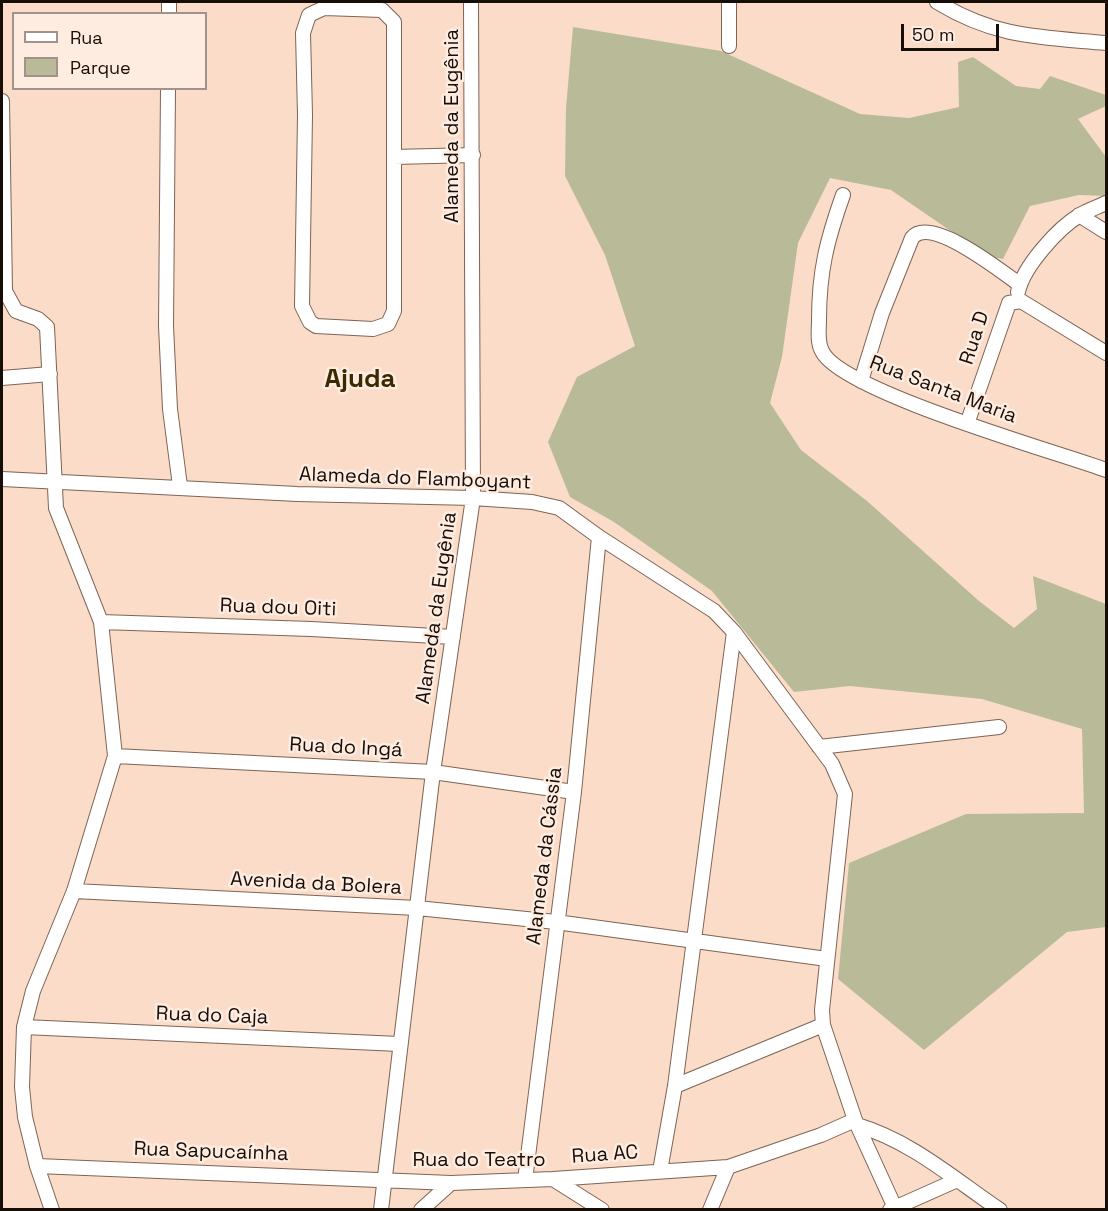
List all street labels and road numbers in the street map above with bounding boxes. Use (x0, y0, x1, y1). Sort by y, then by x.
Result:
street label: Alameda da Eugênia (441, 29, 465, 223)
street label: Rua D (955, 308, 995, 368)
street label: Rua Santa Maria (866, 351, 1020, 429)
street label: Alameda do Flamboyant (298, 463, 532, 495)
street label: Alameda da Eugênia (412, 510, 462, 706)
street label: Rua dou Oiti (219, 594, 337, 622)
street label: Rua do Ingá (289, 733, 403, 763)
street label: Alameda da Cássia (522, 766, 568, 946)
street label: Avenida da Bolera (230, 868, 402, 900)
street label: Rua do Caja (155, 1002, 269, 1030)
street label: Rua Sapucaínha (133, 1137, 289, 1167)
street label: Rua AC (571, 1141, 639, 1169)
street label: Rua do Teatro (412, 1149, 546, 1173)

